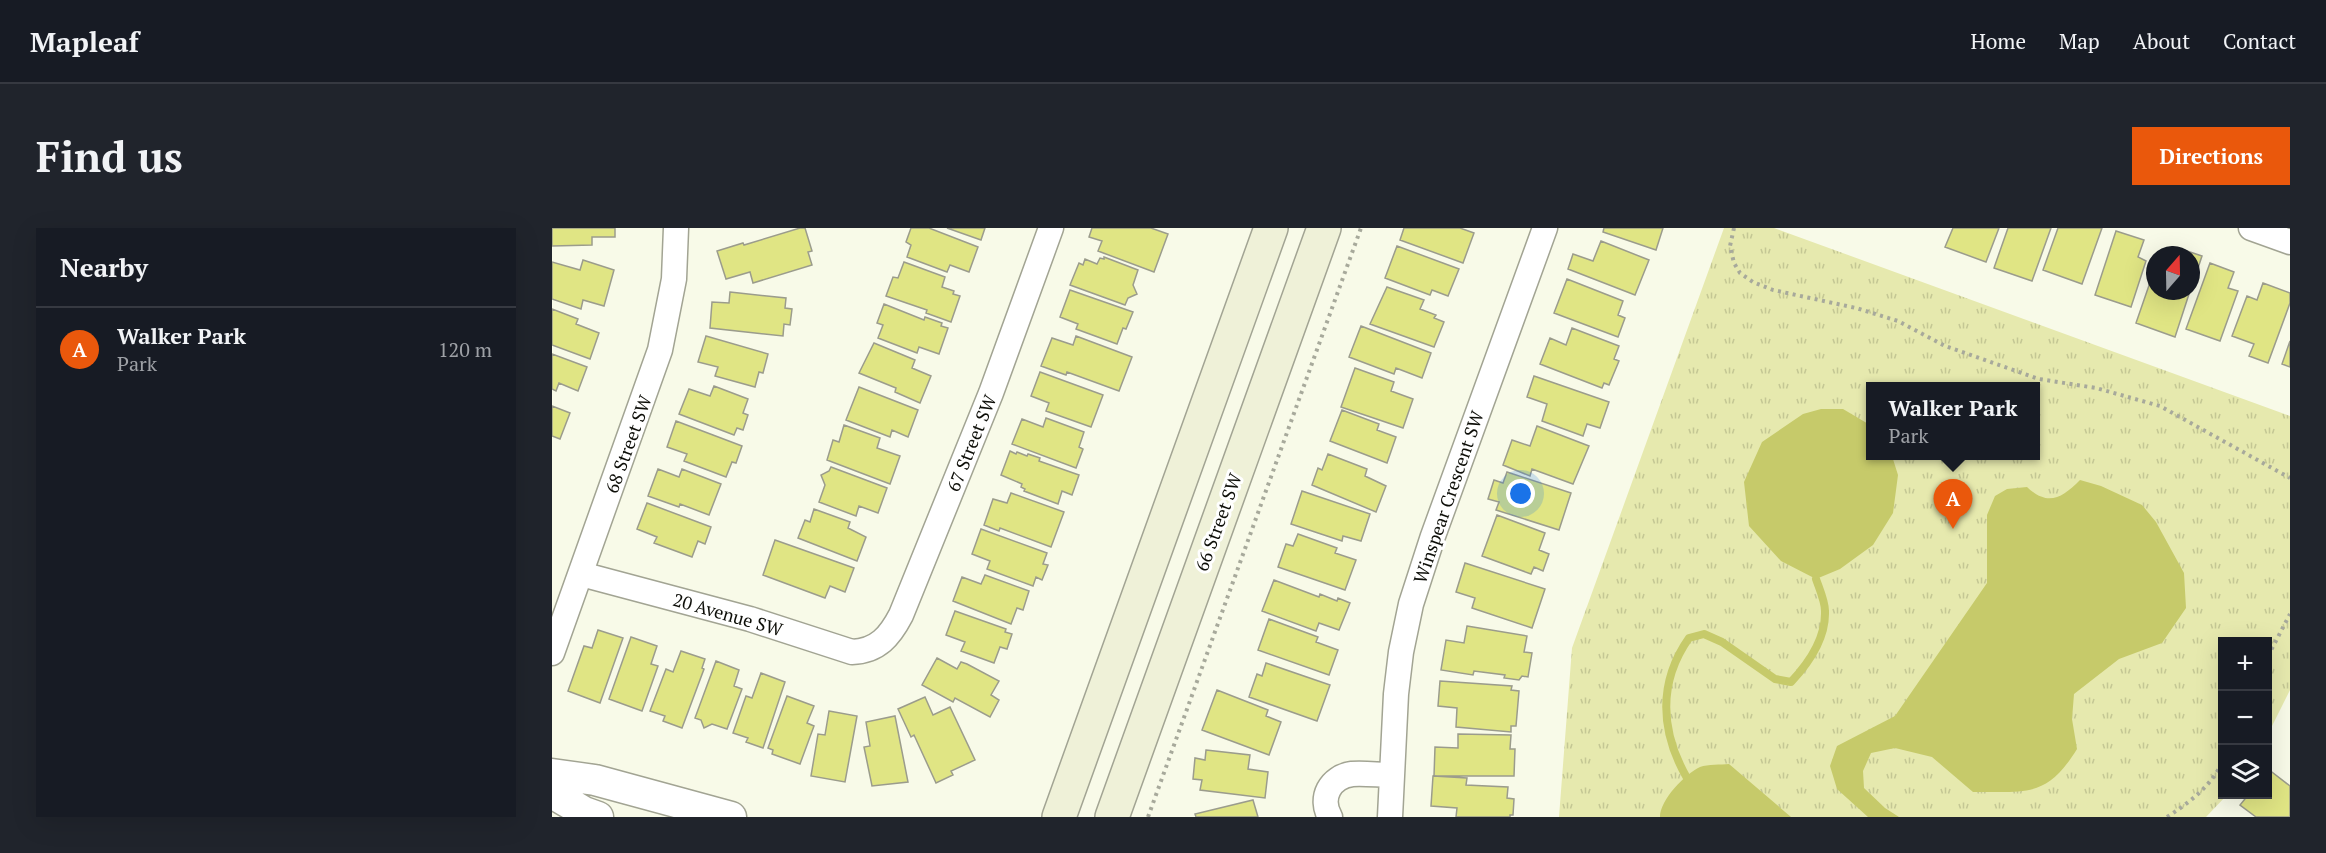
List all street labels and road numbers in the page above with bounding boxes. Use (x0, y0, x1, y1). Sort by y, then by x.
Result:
street label: 67 Street SW (941, 391, 1001, 495)
street label: 68 Street SW (599, 392, 657, 496)
street label: Winspear Crescent SW (1407, 407, 1489, 586)
street label: 66 Street SW (1189, 470, 1247, 574)
street label: 20 Avenue SW (670, 587, 786, 641)

